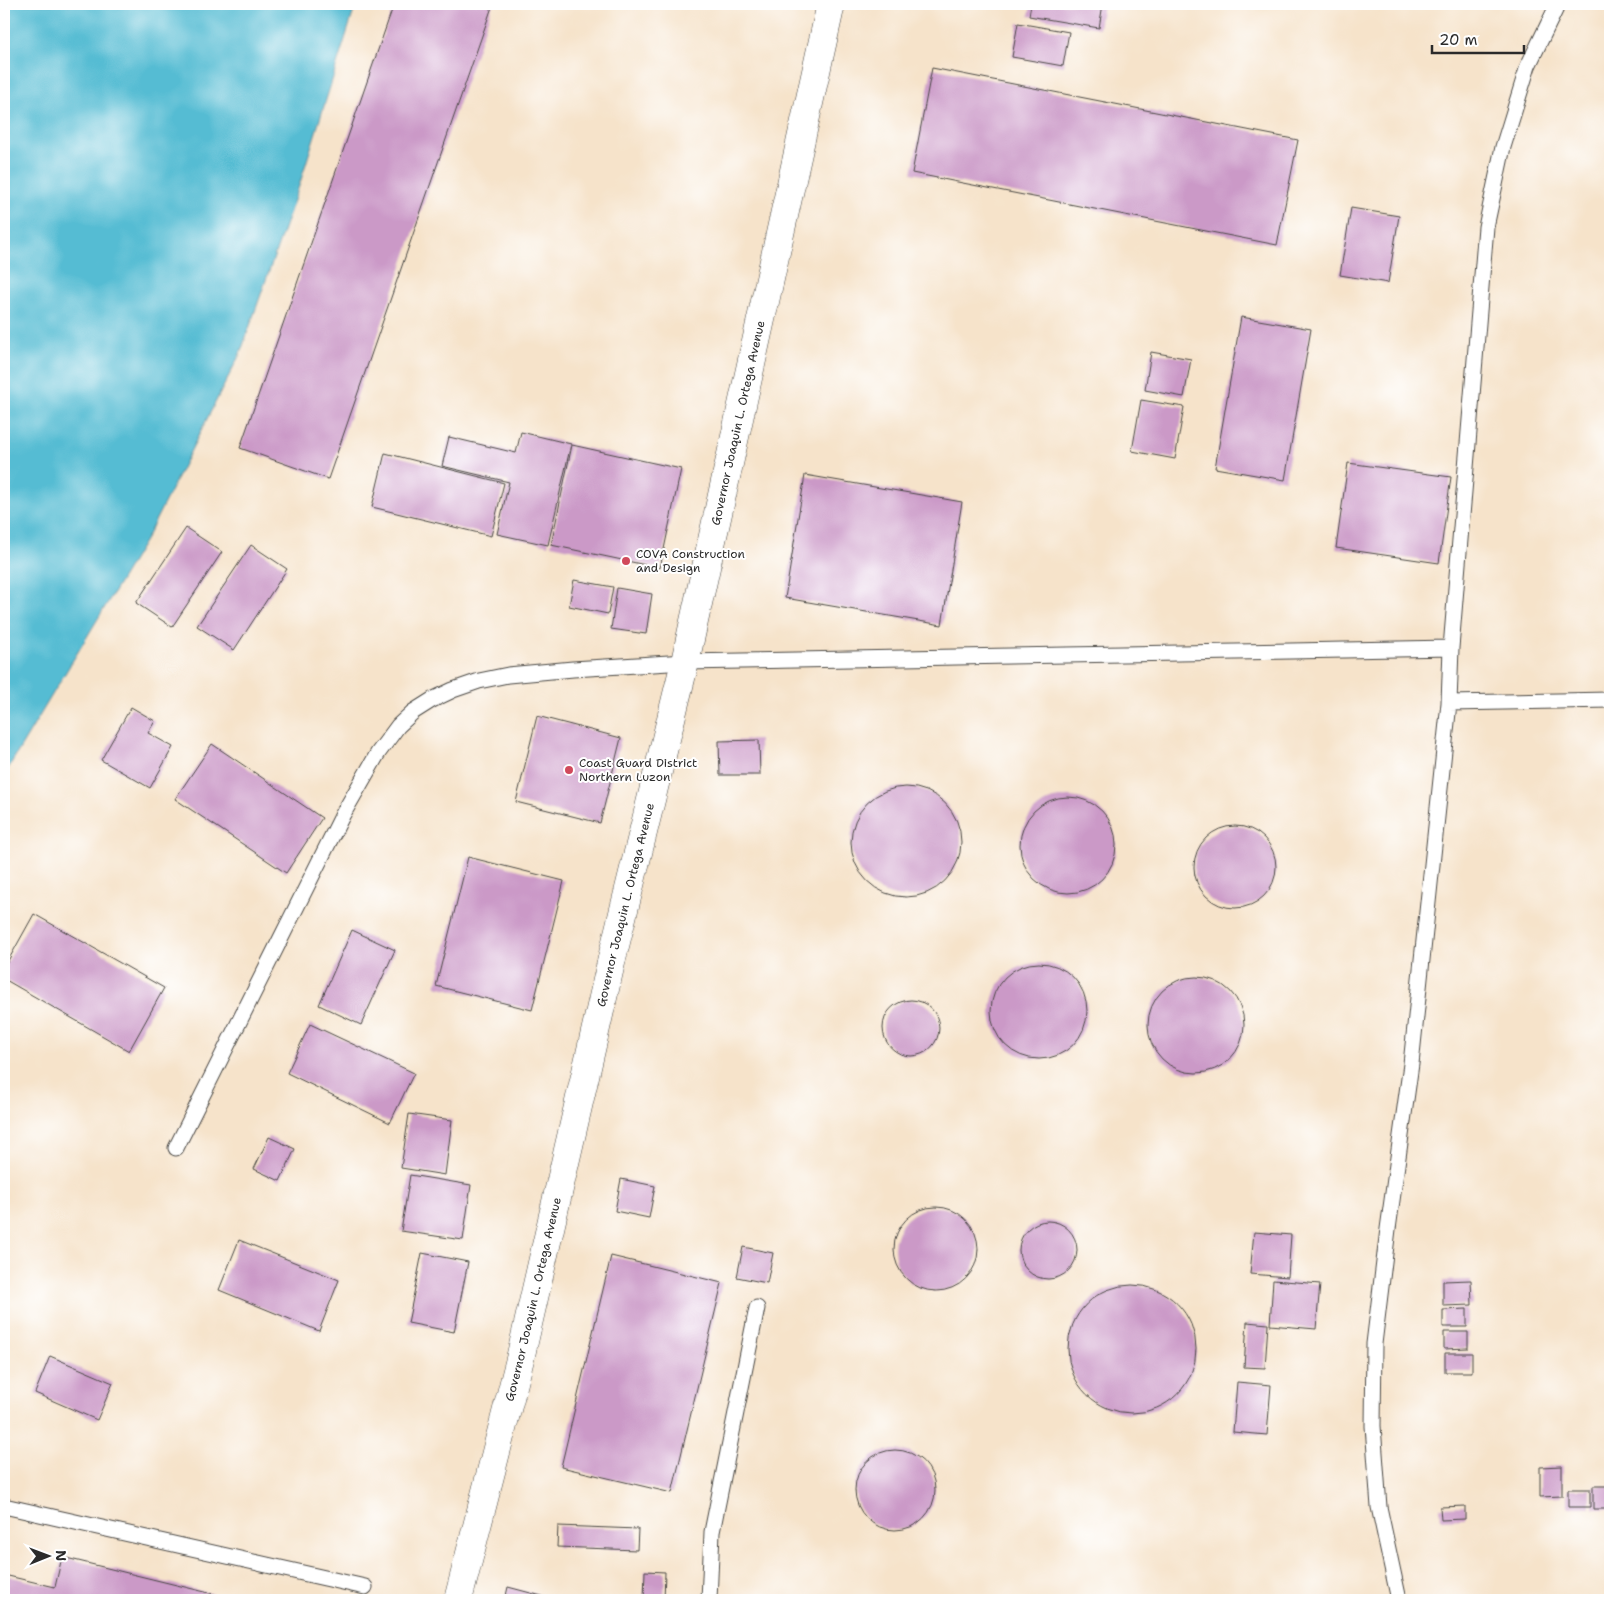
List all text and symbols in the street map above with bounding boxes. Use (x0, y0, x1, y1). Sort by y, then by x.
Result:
scale bar (1432, 22, 1524, 54)
text: 20 m (1439, 30, 1478, 50)
street label: Governor Joaquin L. Ortega Avenue (708, 319, 769, 527)
place label: COVA Construction and Design (636, 546, 745, 576)
marker: COVA Construction and Design (620, 555, 632, 567)
place label: Coast Guard District Northern Luzon (579, 755, 697, 785)
marker: Coast Guard District Northern Luzon (563, 764, 575, 776)
street label: Governor Joaquin L. Ortega Avenue (593, 801, 658, 1008)
street label: Governor Joaquin L. Ortega Avenue (501, 1195, 565, 1403)
north arrow (22, 1532, 72, 1582)
text: N (52, 1550, 70, 1561)

